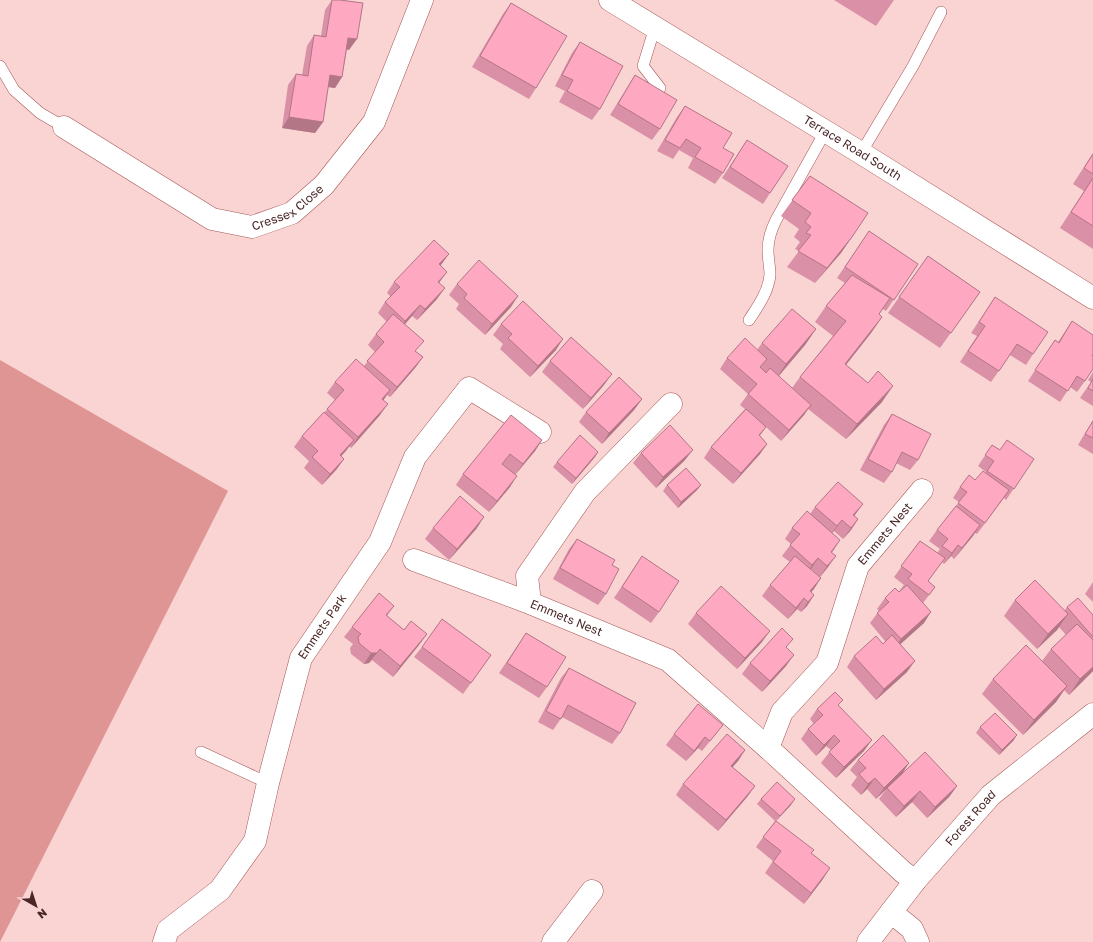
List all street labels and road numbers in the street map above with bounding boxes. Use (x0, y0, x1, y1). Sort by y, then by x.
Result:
street label: Terrace Road South (801, 112, 905, 184)
street label: Cressex Close (250, 181, 326, 234)
street label: Emmets Nest (854, 499, 915, 568)
street label: Emmets Park (294, 591, 350, 662)
street label: Emmets Nest (528, 596, 605, 639)
street label: Forest Road (942, 786, 998, 849)

